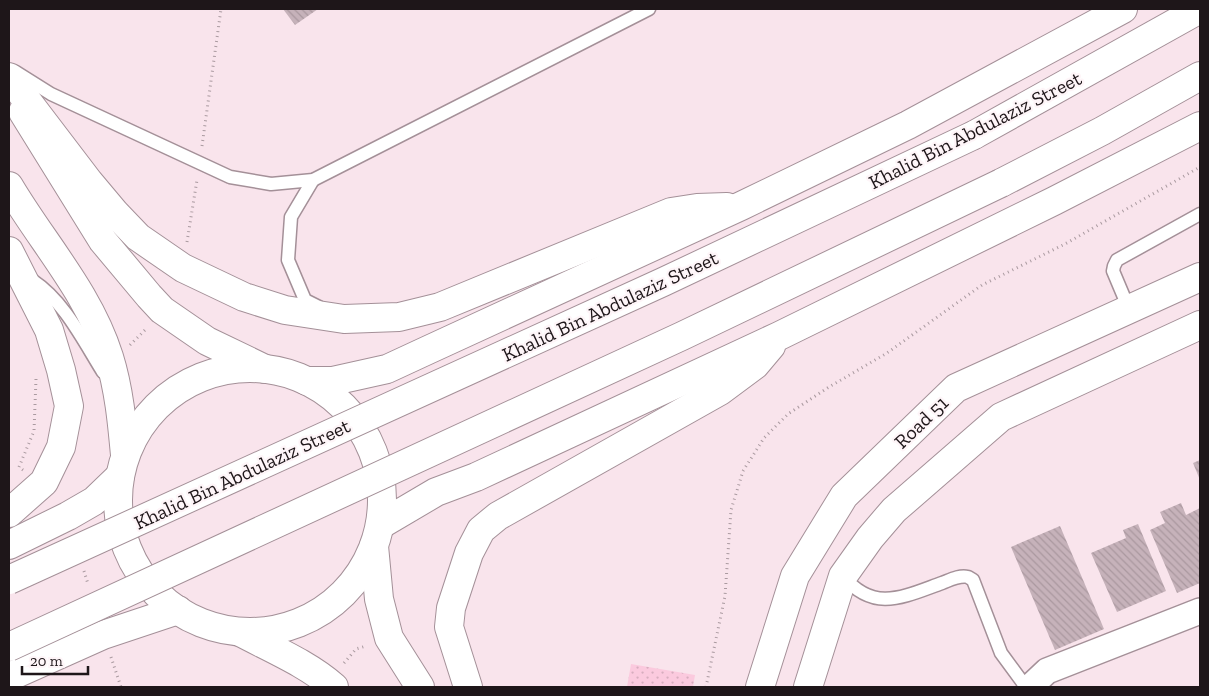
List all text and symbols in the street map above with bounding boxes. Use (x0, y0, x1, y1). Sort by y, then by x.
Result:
street label: Khalid Bin Abdulaziz Street (865, 66, 1086, 194)
street label: Khalid Bin Abdulaziz Street (498, 245, 722, 367)
street label: Road 51 (889, 390, 953, 453)
street label: Khalid Bin Abdulaziz Street (130, 413, 354, 535)
scale bar (22, 644, 89, 676)
text: 20 m (30, 652, 63, 670)

